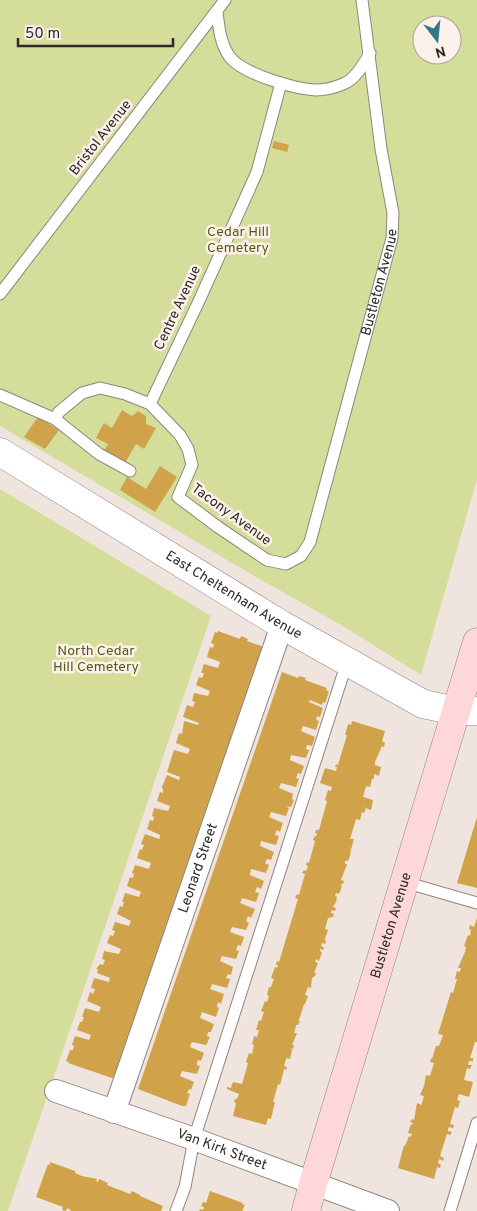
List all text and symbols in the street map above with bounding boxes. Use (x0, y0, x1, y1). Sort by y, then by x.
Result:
scale bar (18, 15, 172, 47)
north arrow (412, 15, 462, 65)
text: 50 m (25, 25, 60, 44)
text: N (433, 41, 447, 61)
street label: Bristol Avenue (66, 97, 136, 179)
park label: Cedar Hill Cemetery (207, 224, 269, 257)
street label: Bustleton Avenue (358, 229, 401, 338)
street label: Centre Avenue (151, 263, 205, 353)
street label: Tacony Avenue (188, 480, 274, 550)
street label: East Cheltenham Avenue (162, 547, 305, 643)
park label: North Cedar Hill Cemetery (53, 643, 139, 676)
street label: Leonard Street (175, 821, 221, 915)
street label: Bustleton Avenue (367, 870, 415, 981)
street label: Van Kirk Street (175, 1125, 269, 1174)

